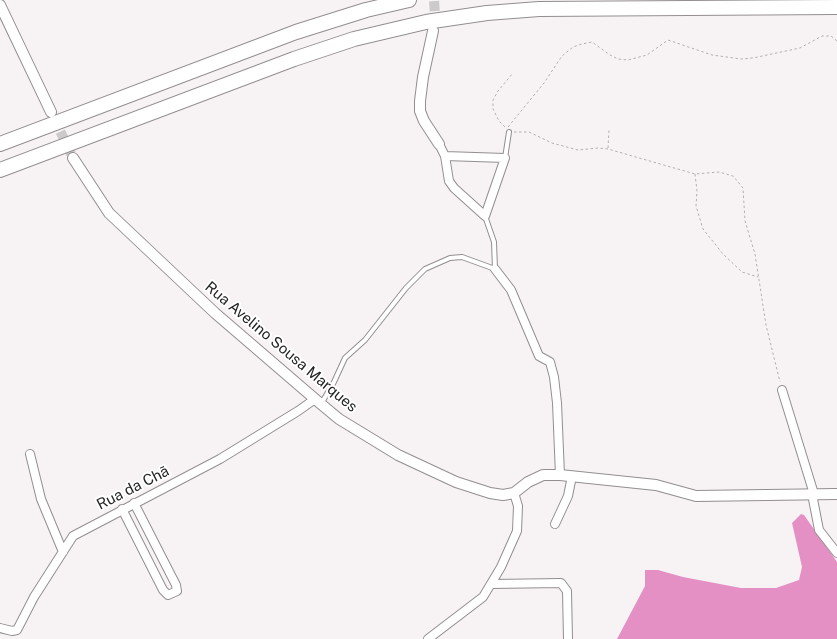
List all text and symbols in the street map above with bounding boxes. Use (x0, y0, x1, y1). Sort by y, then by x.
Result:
street label: Rua Avelino Sousa Marques (201, 278, 361, 416)
street label: Rua da Chã (94, 462, 172, 514)

